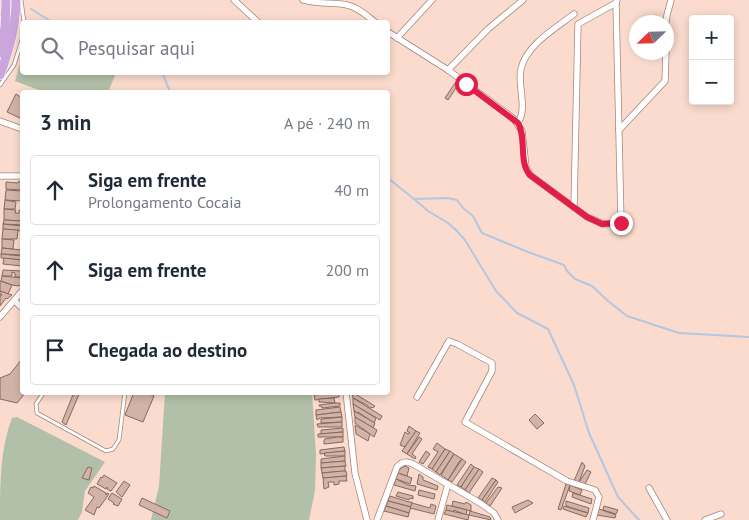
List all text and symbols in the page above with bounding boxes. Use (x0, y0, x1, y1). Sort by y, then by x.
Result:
north arrow (629, 15, 674, 60)
map controls (689, 15, 734, 105)
button: + (689, 15, 734, 60)
search box (20, 20, 390, 75)
icon: search (38, 34, 66, 62)
text: Pesquisar aqui (78, 36, 195, 60)
button: − (689, 60, 734, 105)
route start (455, 73, 478, 96)
text: 3 min (40, 109, 91, 136)
text: A pé · 240 m (284, 113, 370, 133)
text: Siga em frente (88, 168, 206, 192)
icon: ahead (41, 176, 69, 204)
text: 40 m (334, 180, 369, 200)
text: Prolongamento Cocaia (88, 192, 241, 212)
route end (610, 212, 633, 235)
icon: ahead (41, 256, 69, 284)
text: Siga em frente (88, 258, 206, 282)
text: 200 m (326, 260, 369, 280)
icon: arrive (41, 336, 69, 364)
text: Chegada ao destino (88, 338, 247, 362)

